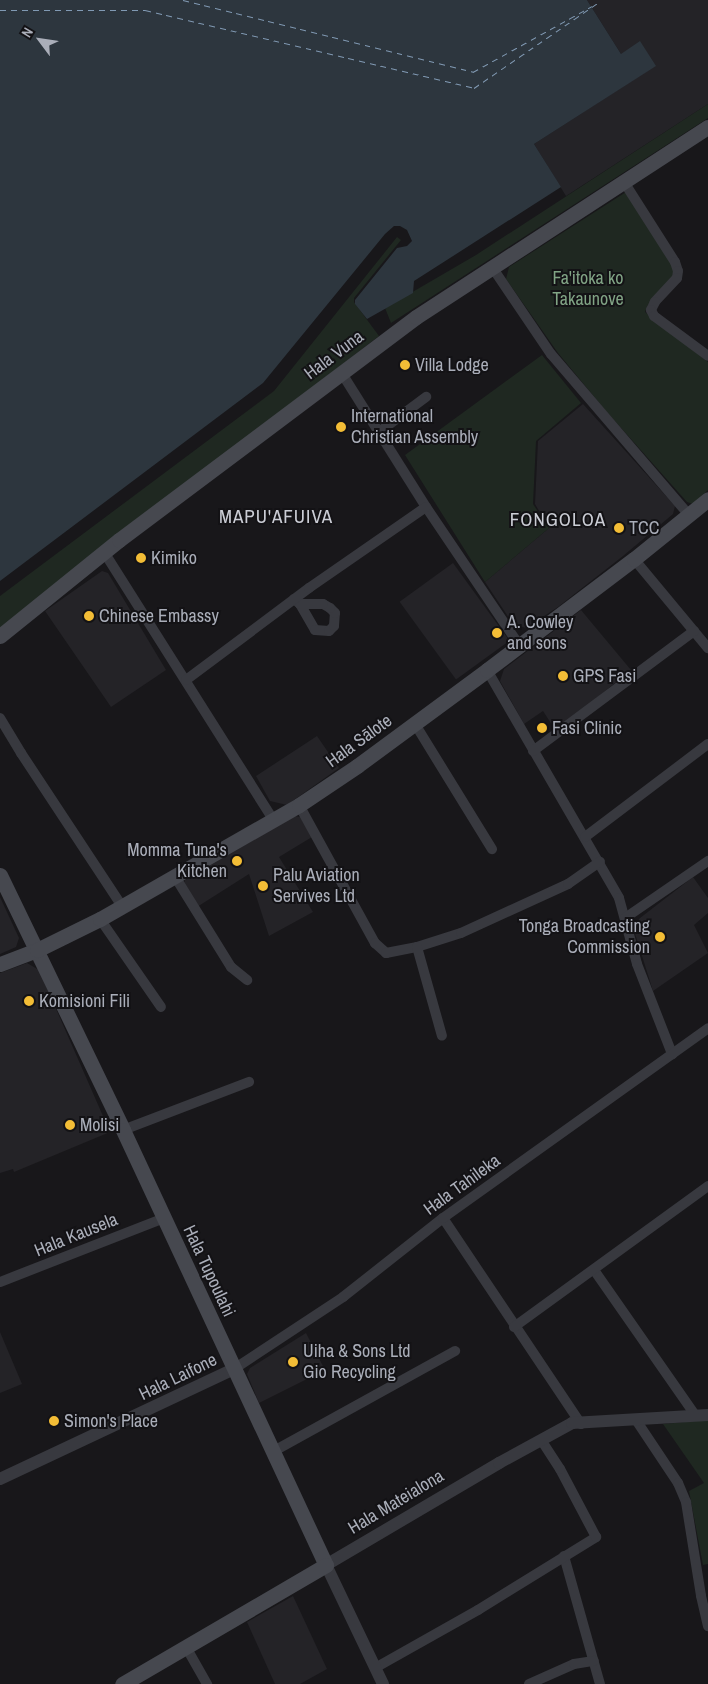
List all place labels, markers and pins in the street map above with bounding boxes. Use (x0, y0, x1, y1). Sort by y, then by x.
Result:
place label: Villa Lodge (415, 354, 489, 376)
marker: Villa Lodge (399, 359, 411, 371)
place label: International Christian Assembly (351, 406, 479, 448)
marker: International Christian Assembly (335, 421, 347, 433)
place label: TCC (629, 517, 659, 539)
marker: TCC (613, 522, 625, 534)
place label: Kimiko (151, 547, 197, 569)
marker: Kimiko (135, 552, 147, 564)
place label: Chinese Embassy (99, 605, 219, 627)
marker: Chinese Embassy (83, 610, 95, 622)
place label: A. Cowley and sons (507, 612, 573, 654)
marker: A. Cowley and sons (491, 627, 503, 639)
place label: GPS Fasi (573, 665, 636, 687)
marker: GPS Fasi (557, 670, 569, 682)
place label: Fasi Clinic (552, 717, 622, 739)
marker: Fasi Clinic (536, 722, 548, 734)
place label: Momma Tuna's Kitchen (127, 840, 227, 882)
marker: Momma Tuna's Kitchen (231, 855, 243, 867)
place label: Palu Aviation Servives Ltd (273, 865, 361, 908)
marker: Palu Aviation Servives Ltd (257, 880, 269, 892)
place label: Tonga Broadcasting Commission (519, 916, 650, 959)
marker: Tonga Broadcasting Commission (654, 931, 666, 943)
place label: Komisioni Fili (39, 990, 130, 1012)
marker: Komisioni Fili (23, 995, 35, 1007)
place label: Molisi (80, 1114, 119, 1136)
marker: Molisi (64, 1119, 76, 1131)
place label: Uiha & Sons Ltd Gio Recycling (303, 1341, 410, 1384)
marker: Uiha & Sons Ltd Gio Recycling (287, 1356, 299, 1368)
place label: Simon's Place (64, 1410, 158, 1432)
marker: Simon's Place (48, 1415, 60, 1427)

